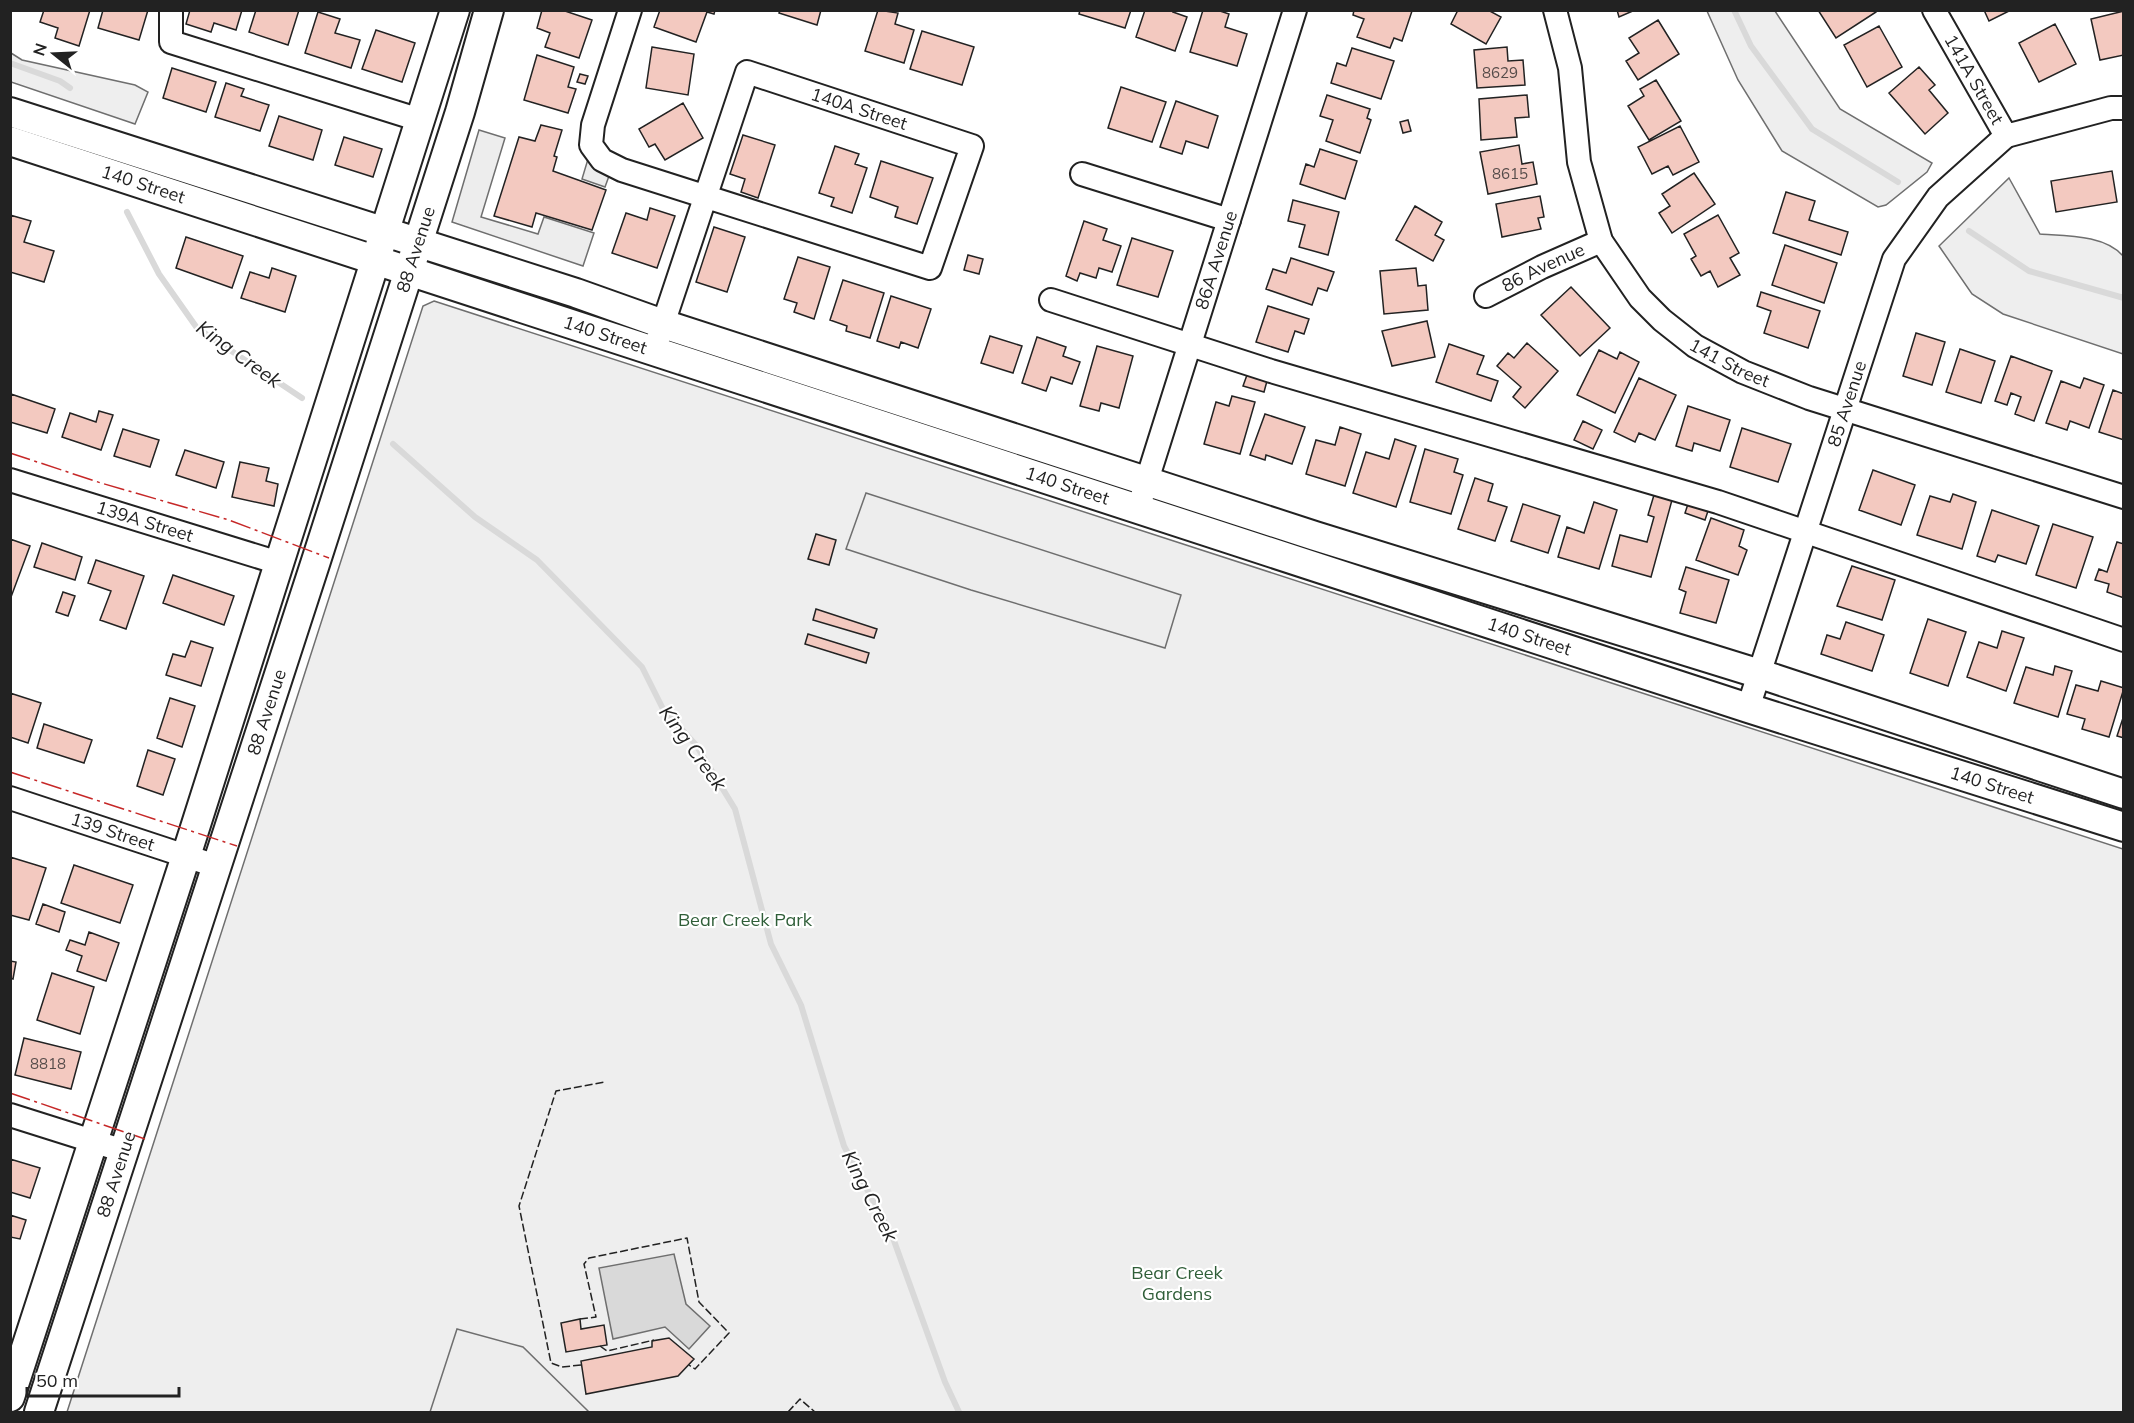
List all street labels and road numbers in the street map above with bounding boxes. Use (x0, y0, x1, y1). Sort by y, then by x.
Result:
street label: 141A Street (1939, 30, 2009, 128)
street label: 140A Street (808, 82, 910, 135)
street label: 140 Street (98, 160, 188, 208)
street label: 88 Avenue (391, 203, 440, 295)
street label: 86A Avenue (1190, 208, 1242, 312)
street label: 86 Avenue (1498, 238, 1588, 297)
street label: 140 Street (560, 310, 650, 359)
street label: 141 Street (1685, 333, 1773, 392)
street label: 85 Avenue (1822, 358, 1871, 449)
street label: 140 Street (1022, 461, 1112, 510)
street label: 139A Street (94, 495, 196, 547)
street label: 140 Street (1484, 612, 1574, 661)
street label: 88 Avenue (242, 666, 291, 758)
street label: 140 Street (1947, 761, 2037, 809)
street label: 139 Street (68, 807, 158, 856)
street label: 88 Avenue (91, 1128, 141, 1220)

